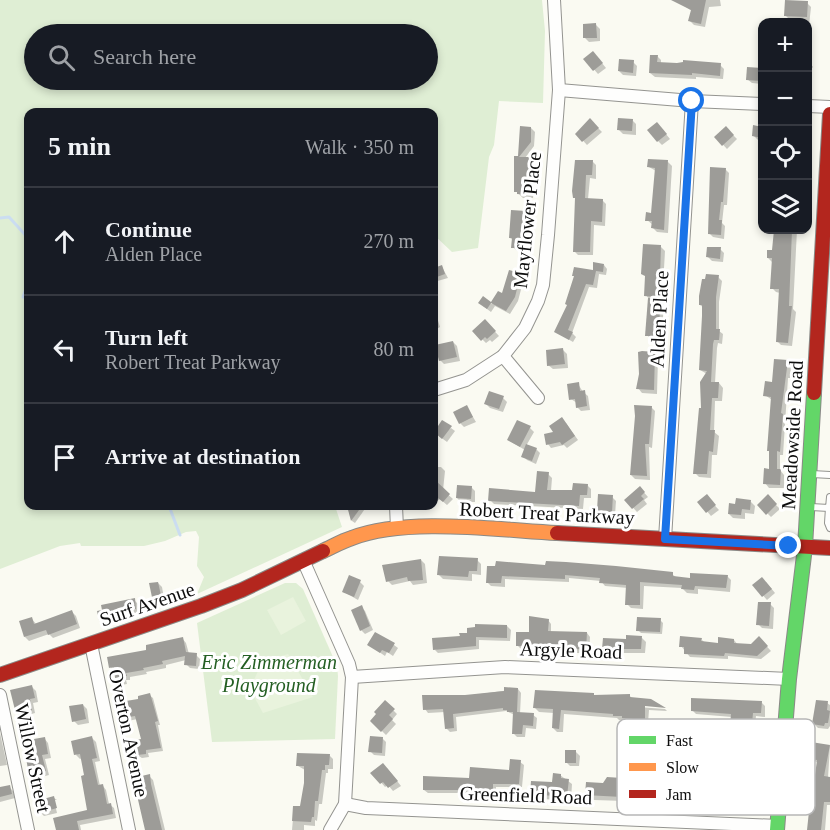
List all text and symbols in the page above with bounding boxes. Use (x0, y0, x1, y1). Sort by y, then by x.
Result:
map controls (758, 18, 812, 234)
button: + (758, 18, 812, 72)
search box (24, 24, 438, 90)
icon: search (45, 41, 78, 74)
text: Search here (93, 44, 196, 69)
button: − (758, 72, 812, 126)
route start (678, 87, 704, 113)
button: locate (758, 126, 812, 180)
text: 5 min (48, 132, 111, 161)
text: Walk · 350 m (305, 136, 414, 158)
street label: Mayflower Place (509, 151, 546, 289)
button: layers (758, 180, 812, 234)
text: Continue (105, 217, 192, 242)
icon: ahead (48, 225, 81, 258)
text: 270 m (363, 230, 414, 252)
text: Alden Place (105, 243, 202, 265)
street label: Alden Place (645, 270, 673, 368)
text: Turn left (105, 325, 188, 350)
icon: left (48, 333, 81, 366)
text: 80 m (373, 338, 414, 360)
text: Robert Treat Parkway (105, 351, 281, 373)
street label: Meadowside Road (777, 360, 807, 510)
icon: arrive (48, 441, 81, 474)
text: Arrive at destination (105, 444, 301, 469)
street label: Robert Treat Parkway (459, 497, 635, 530)
route end (775, 532, 801, 558)
street label: Surf Avenue (97, 577, 198, 631)
street label: Argyle Road (519, 637, 623, 664)
park label: Eric Zimmerman Playground (200, 651, 337, 697)
street label: Overton Avenue (105, 667, 153, 799)
street label: Willow Street (11, 702, 55, 815)
legend (617, 719, 815, 815)
text: Fast (666, 732, 693, 749)
text: Slow (666, 759, 699, 776)
street label: Greenfield Road (459, 782, 593, 808)
text: Jam (666, 786, 692, 803)

